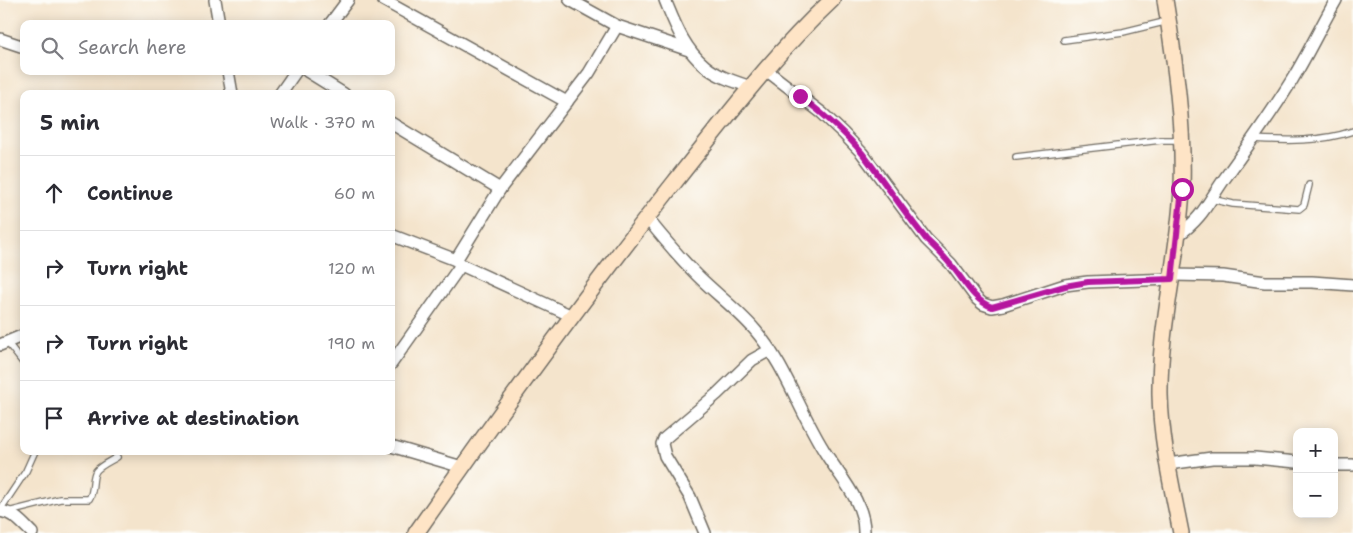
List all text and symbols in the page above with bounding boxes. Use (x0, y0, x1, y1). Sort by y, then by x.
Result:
search box (20, 20, 395, 75)
icon: search (38, 34, 66, 62)
text: Search here (78, 35, 187, 60)
route end (789, 85, 812, 108)
text: 5 min (40, 109, 100, 137)
text: Walk · 370 m (270, 112, 375, 133)
route start (1171, 178, 1194, 201)
icon: ahead (40, 179, 68, 207)
text: Continue (87, 181, 173, 206)
text: 60 m (334, 183, 375, 204)
icon: right (40, 254, 68, 282)
text: Turn right (87, 256, 188, 281)
text: 120 m (328, 258, 375, 279)
icon: right (40, 329, 68, 357)
text: Turn right (87, 331, 188, 356)
text: 190 m (328, 333, 375, 354)
icon: arrive (40, 404, 68, 432)
text: Arrive at destination (87, 406, 299, 431)
map controls (1293, 428, 1338, 518)
button: + (1293, 428, 1338, 473)
button: − (1293, 473, 1338, 518)

